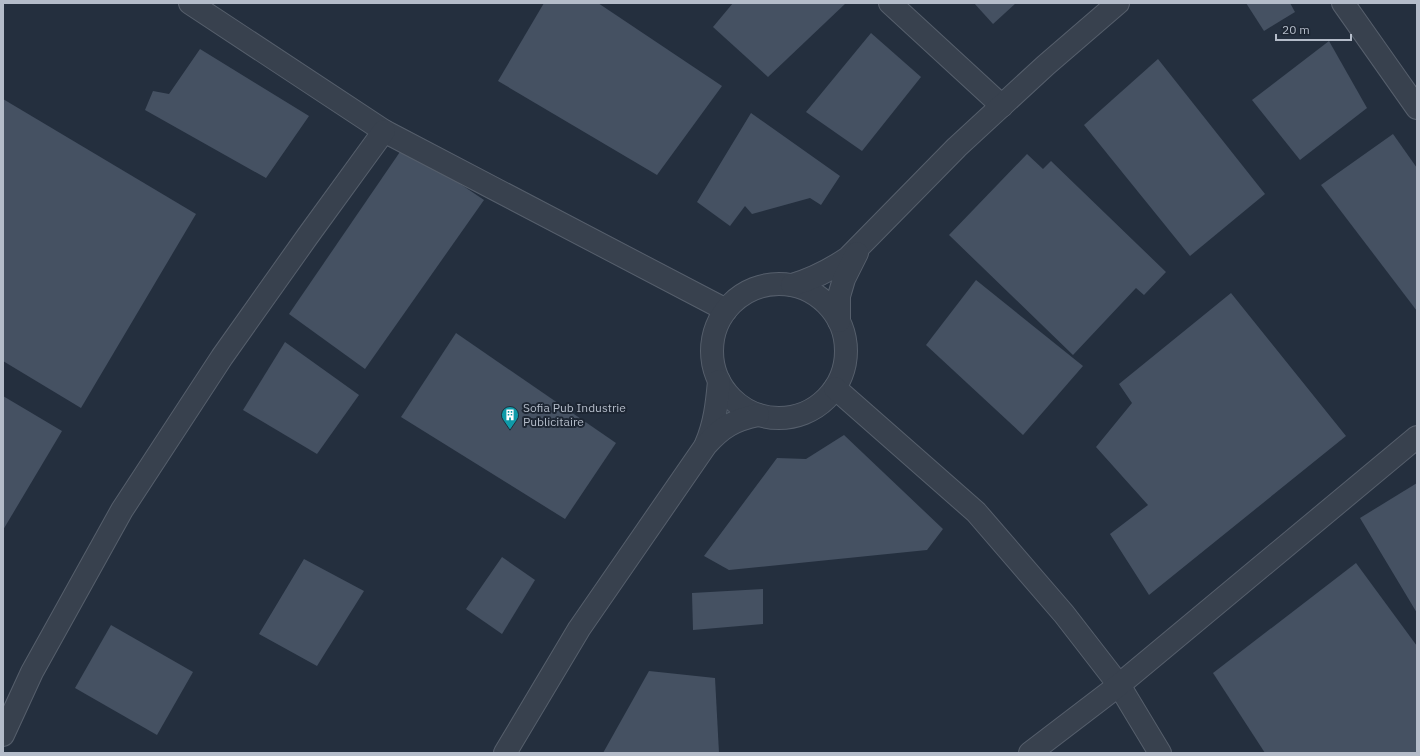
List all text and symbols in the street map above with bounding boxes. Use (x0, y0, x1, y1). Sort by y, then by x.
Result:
scale bar (1276, 16, 1351, 42)
text: 20 m (1282, 22, 1310, 37)
place label: Sofia Pub Industrie Publicitaire (523, 400, 626, 429)
building icon: Sofia Pub Industrie Publicitaire (500, 405, 520, 430)

